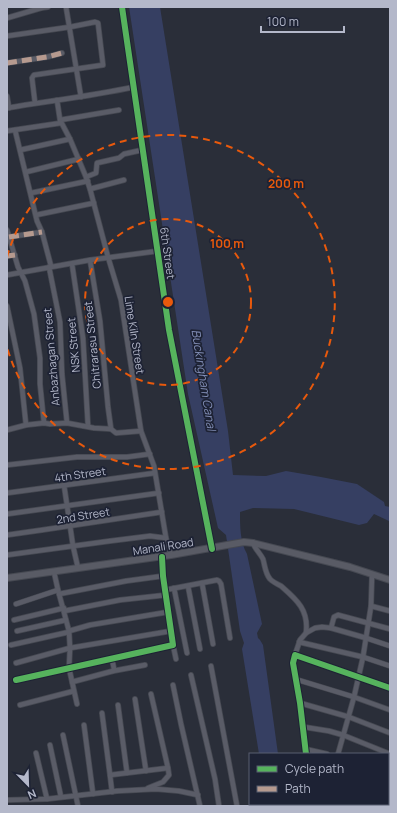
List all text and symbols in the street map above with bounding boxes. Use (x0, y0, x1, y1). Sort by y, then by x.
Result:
scale bar (261, 8, 344, 34)
text: 100 m (267, 13, 299, 30)
text: 200 m (268, 175, 304, 192)
street label: 6th Street (157, 226, 179, 280)
text: 100 m (210, 235, 244, 252)
street label: Lime Kiln Street (121, 295, 149, 375)
centre of rings (161, 295, 175, 309)
street label: Chitrarasu Street (80, 300, 104, 390)
street label: Anbazhagan Street (39, 307, 63, 407)
street label: NSK Street (63, 317, 83, 373)
water label: Buckingham Canal (188, 328, 221, 434)
street label: 4th Street (53, 463, 107, 485)
street label: 2nd Street (55, 503, 111, 527)
street label: Manali Road (131, 534, 195, 558)
legend (249, 753, 389, 805)
text: Cycle path (285, 760, 344, 777)
north arrow (8, 765, 48, 805)
text: Path (285, 780, 311, 797)
text: N (25, 786, 39, 803)

